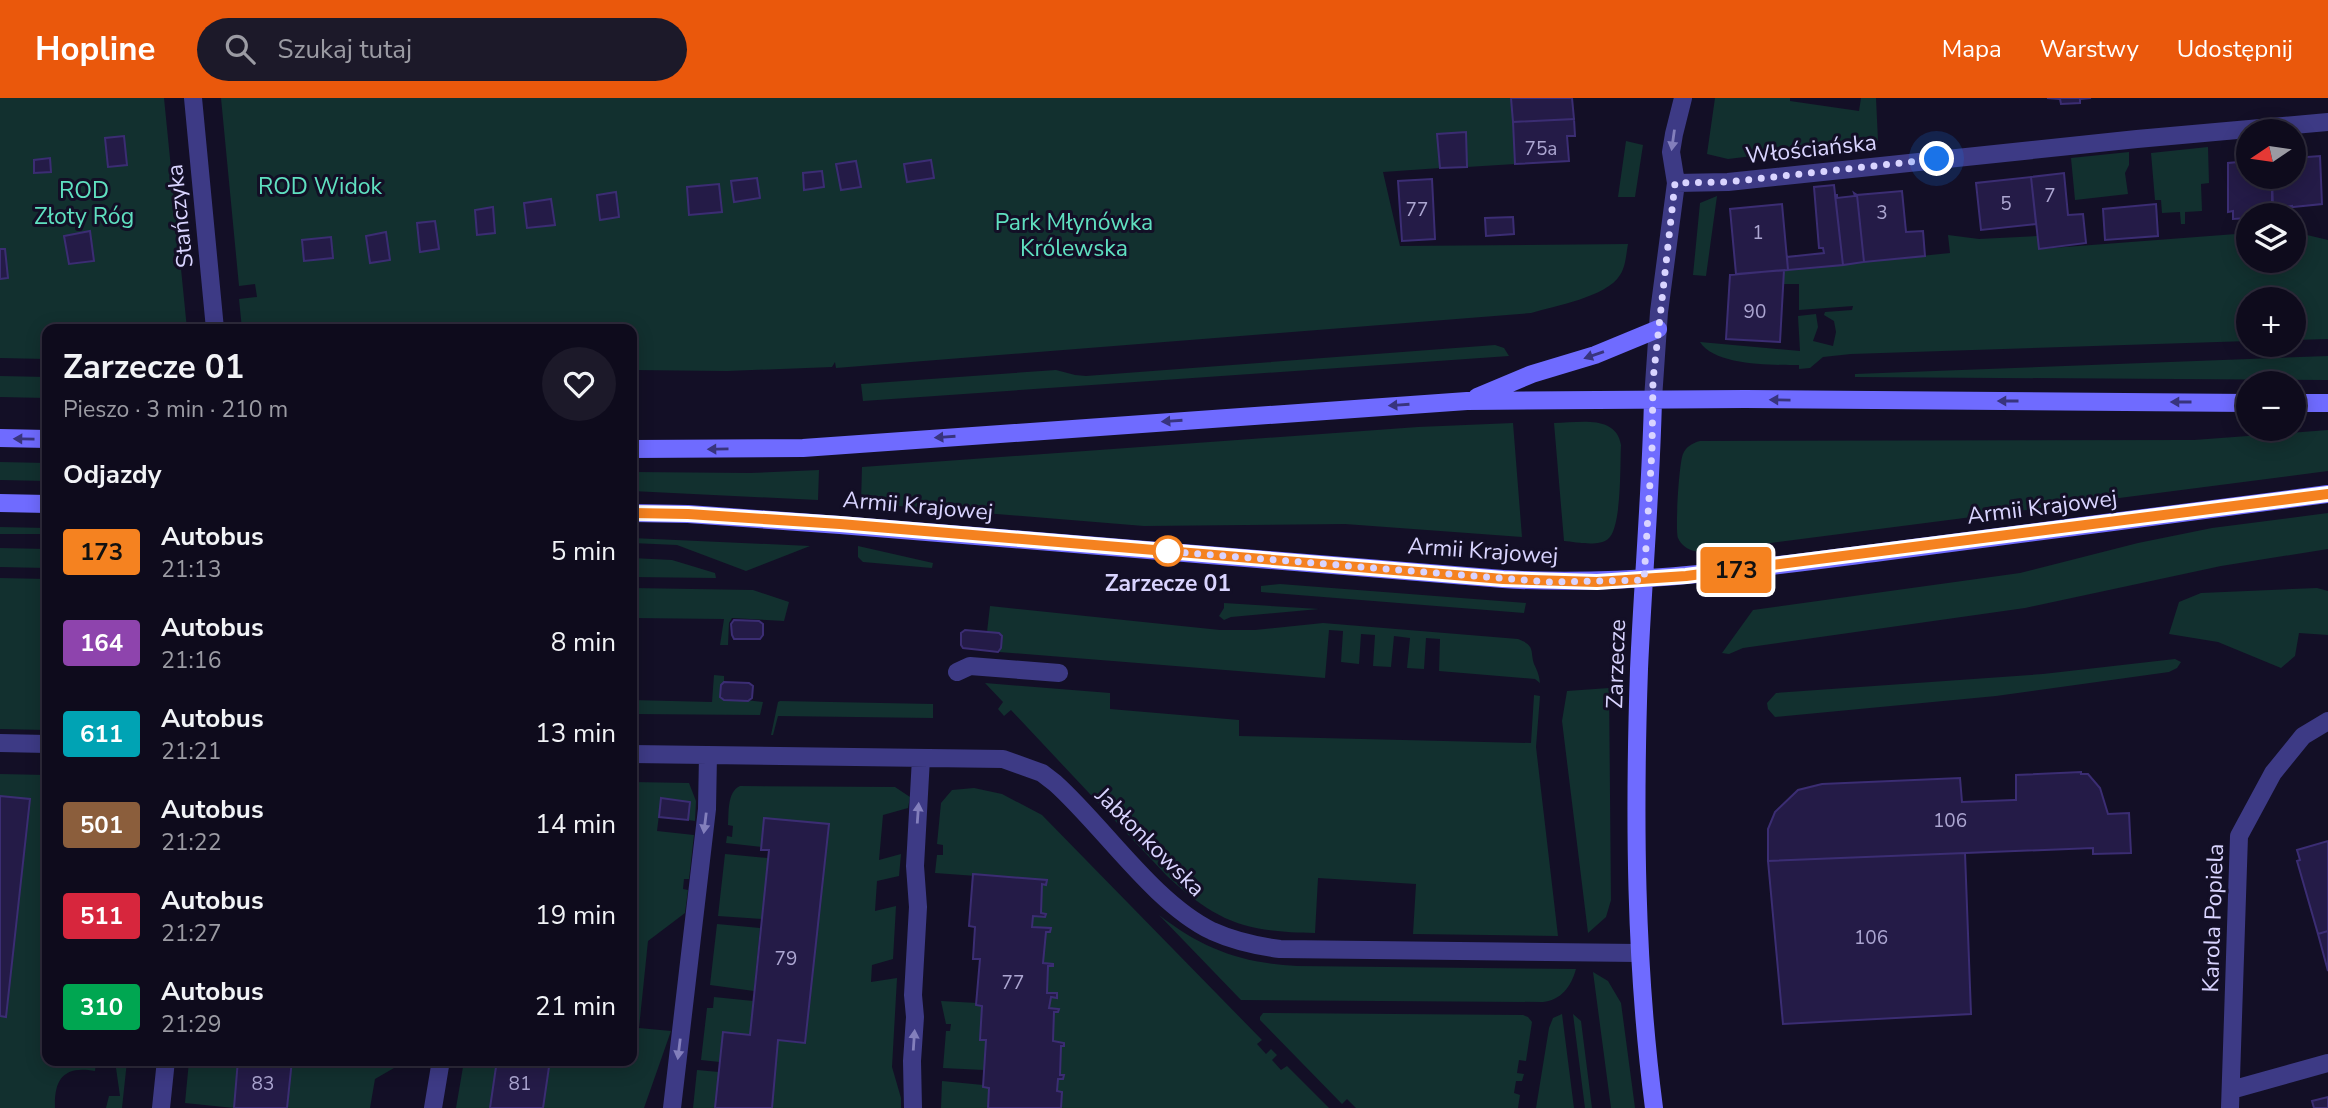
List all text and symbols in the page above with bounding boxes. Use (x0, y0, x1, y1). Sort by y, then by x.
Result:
search box (197, 18, 687, 81)
text: Hopline (35, 27, 155, 72)
icon: search (221, 30, 259, 68)
text: Szukaj tutaj (277, 32, 412, 67)
text: Mapa (1942, 33, 2002, 65)
text: Warstwy (2040, 33, 2139, 65)
text: Udostępnij (2177, 33, 2293, 65)
north arrow (2236, 119, 2306, 189)
map controls (2236, 119, 2306, 441)
street label: Włościańska (1744, 127, 1878, 171)
one-way arrow (1667, 129, 1678, 151)
house number: 75a (1525, 136, 1557, 162)
your location (1919, 141, 1954, 176)
street label: Stańczyka (159, 163, 201, 269)
park label: ROD Widok (258, 171, 383, 202)
park label: ROD Złoty Róg (34, 175, 134, 232)
house number: 7 (2044, 183, 2056, 209)
house number: 5 (2000, 191, 2012, 217)
house number: 77 (1406, 197, 1428, 223)
house number: 3 (1876, 200, 1888, 226)
button: layers (2236, 203, 2306, 273)
park label: Park Młynówka Królewska (995, 207, 1153, 264)
house number: 1 (1752, 220, 1764, 246)
button: + (2236, 287, 2306, 357)
house number: 90 (1744, 299, 1766, 325)
text: Zarzecze 01 (63, 345, 244, 390)
button: heart (542, 347, 616, 421)
one-way arrow (1584, 350, 1605, 360)
button: − (2236, 371, 2306, 441)
text: Pieszo · 3 min · 210 m (63, 394, 288, 425)
one-way arrow (1769, 394, 1791, 406)
one-way arrow (1996, 395, 2018, 407)
one-way arrow (2169, 396, 2191, 408)
one-way arrow (1388, 400, 1410, 411)
one-way arrow (1161, 416, 1183, 427)
one-way arrow (934, 432, 956, 443)
one-way arrow (12, 433, 34, 444)
one-way arrow (707, 444, 729, 455)
text: Odjazdy (63, 457, 161, 492)
street label: Armii Krajowej (1965, 482, 2119, 532)
street label: Armii Krajowej (842, 484, 994, 528)
text: Autobus (161, 519, 264, 554)
street label: Armii Krajowej (1407, 530, 1559, 572)
text: 5 min (551, 534, 616, 569)
text: 173 (80, 536, 123, 568)
marker: Zarzecze 01 (1153, 536, 1183, 566)
line badge: 173 (1696, 547, 1776, 593)
text: 21:13 (161, 554, 221, 585)
text: 173 (1714, 554, 1758, 586)
place label: Zarzecze 01 (1105, 568, 1231, 599)
text: Autobus (161, 610, 264, 645)
street label: Zarzecze (1599, 619, 1633, 709)
text: 8 min (551, 625, 616, 660)
text: 164 (80, 627, 123, 659)
text: 21:16 (161, 645, 221, 676)
text: Autobus (161, 701, 264, 736)
text: 13 min (535, 716, 616, 751)
text: 611 (80, 718, 123, 750)
text: 21:21 (161, 736, 221, 767)
street label: Jabłonkowska (1088, 780, 1212, 904)
text: Autobus (161, 792, 264, 827)
one-way arrow (913, 802, 924, 824)
text: 14 min (535, 807, 616, 842)
house number: 106 (1933, 808, 1967, 834)
text: 501 (80, 809, 123, 841)
one-way arrow (700, 812, 711, 834)
text: 21:22 (161, 827, 221, 858)
street label: Karola Popiela (2195, 843, 2231, 993)
text: Autobus (161, 883, 264, 918)
text: 19 min (535, 898, 616, 933)
text: 511 (80, 900, 123, 932)
text: 21:27 (161, 918, 221, 949)
house number: 106 (1854, 925, 1888, 951)
house number: 79 (775, 946, 797, 972)
house number: 77 (1002, 970, 1024, 996)
text: Autobus (161, 974, 264, 1009)
text: 21 min (535, 989, 616, 1024)
text: 310 (80, 991, 123, 1023)
text: 21:29 (161, 1009, 221, 1040)
one-way arrow (908, 1029, 919, 1051)
one-way arrow (673, 1038, 684, 1060)
house number: 83 (252, 1071, 274, 1097)
house number: 81 (509, 1071, 531, 1097)

